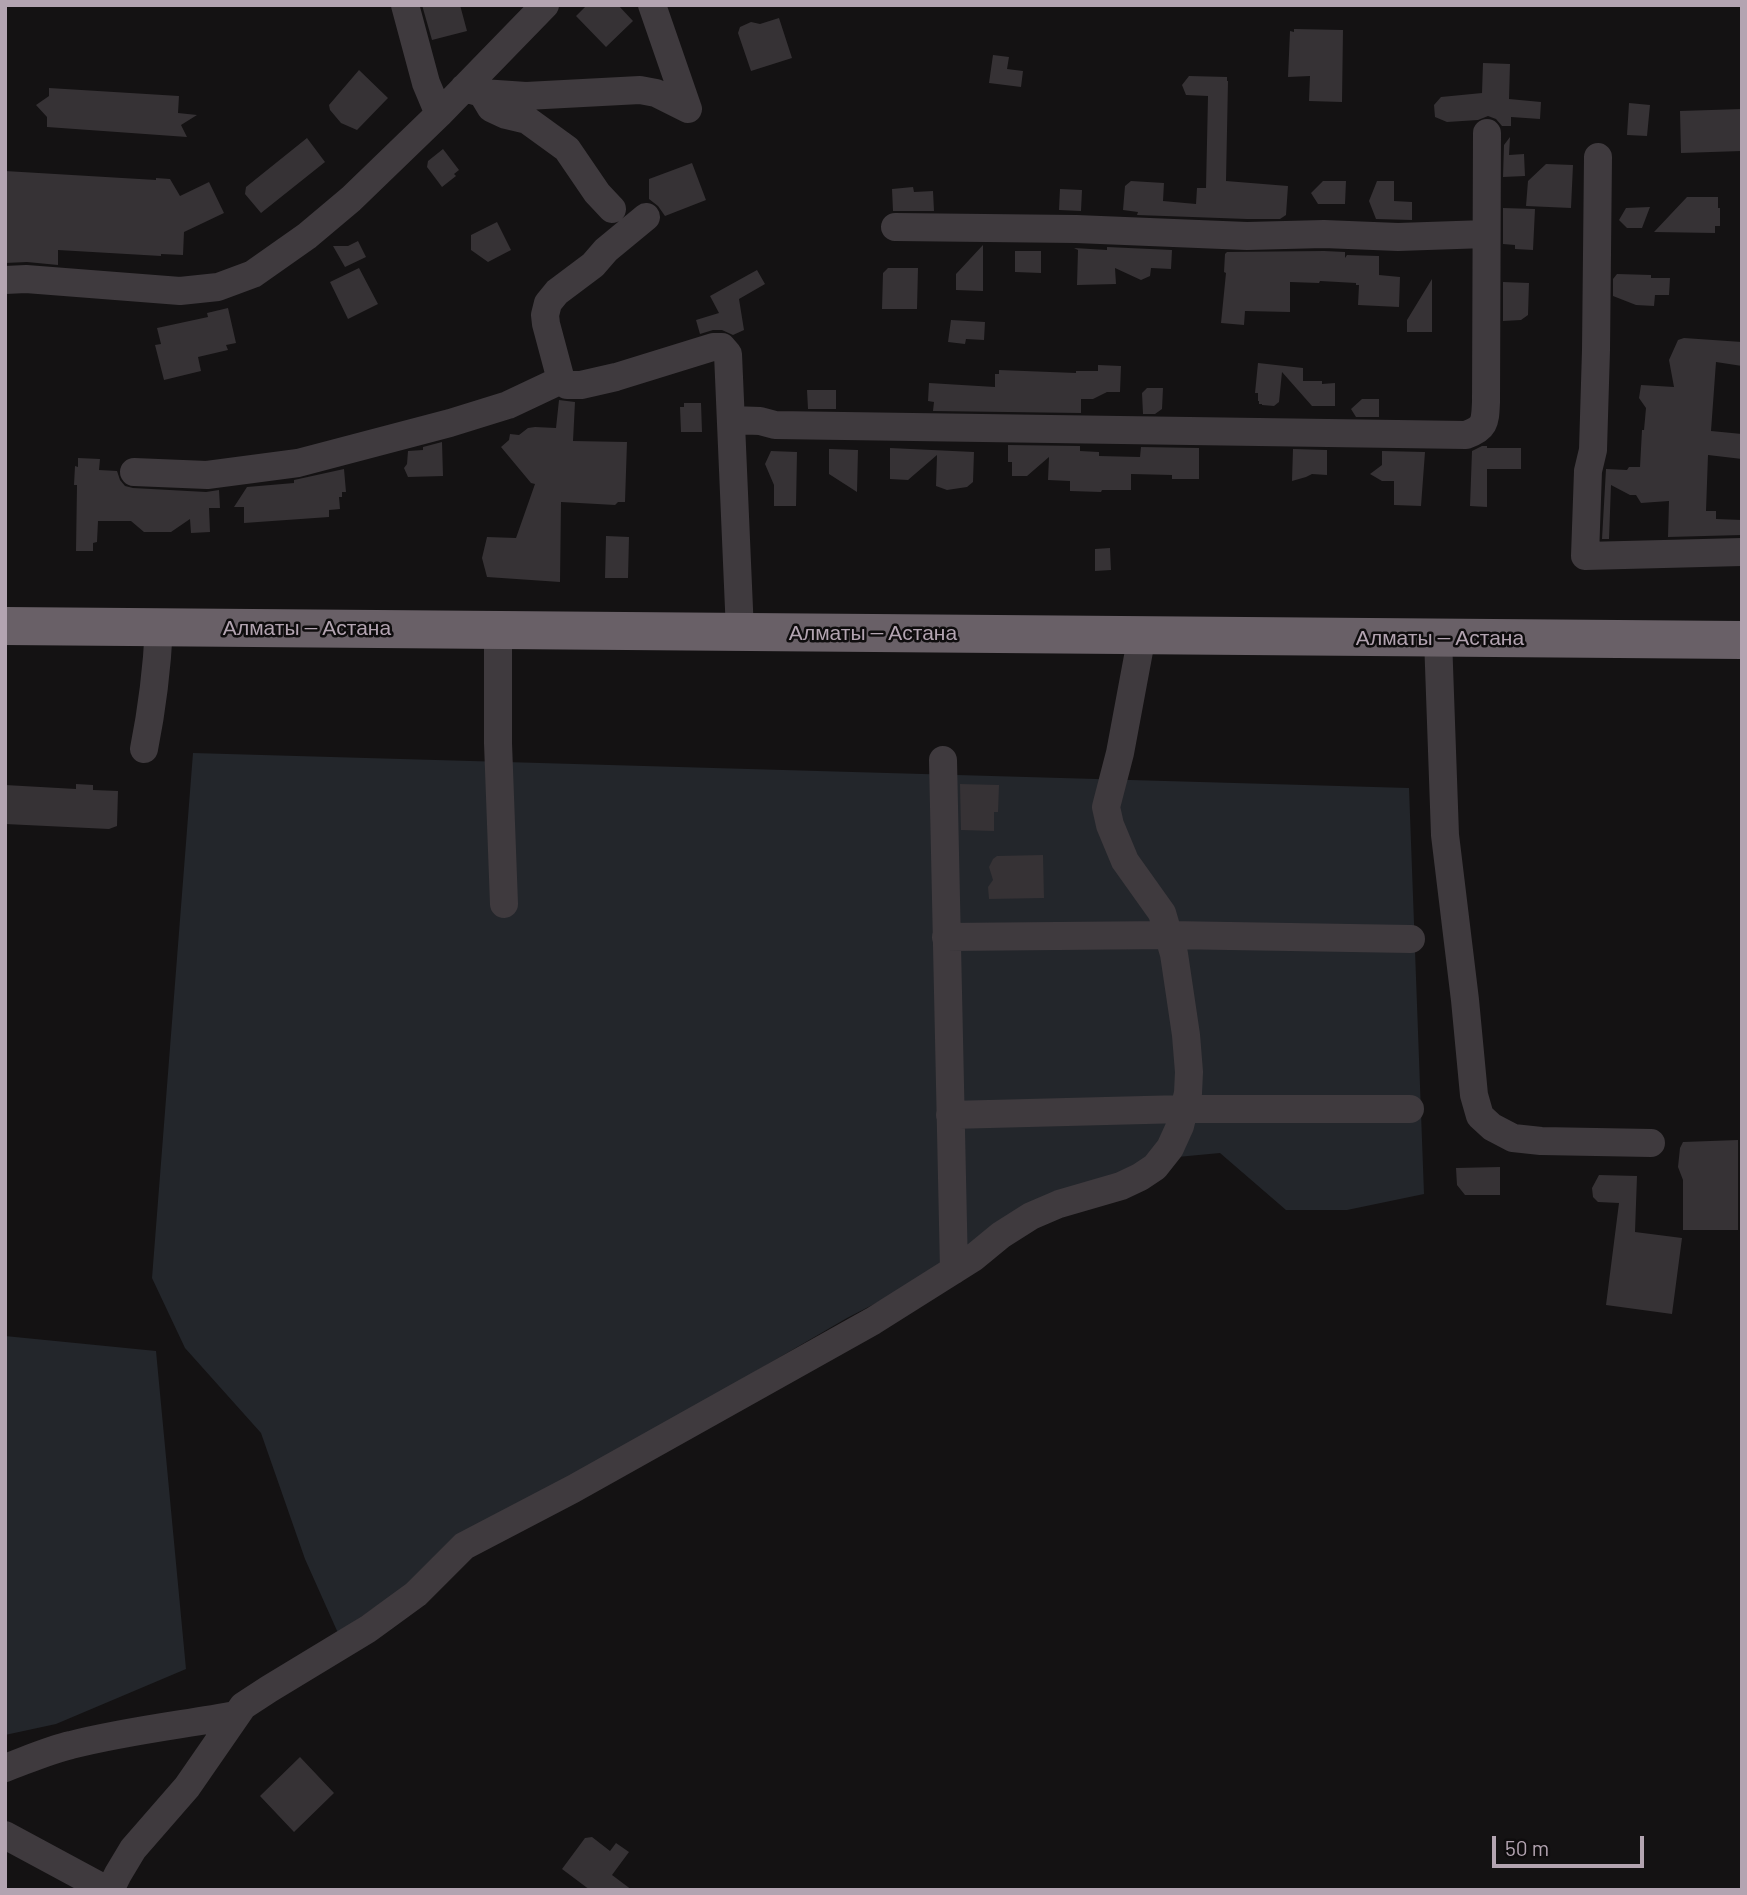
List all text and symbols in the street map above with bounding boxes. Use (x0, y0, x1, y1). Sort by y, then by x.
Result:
street label: Алматы — Астана (223, 615, 391, 641)
street label: Алматы — Астана (789, 620, 957, 646)
street label: Алматы — Астана (1356, 625, 1524, 651)
scale bar (1495, 1822, 1647, 1866)
text: 50 m (1505, 1835, 1549, 1860)

